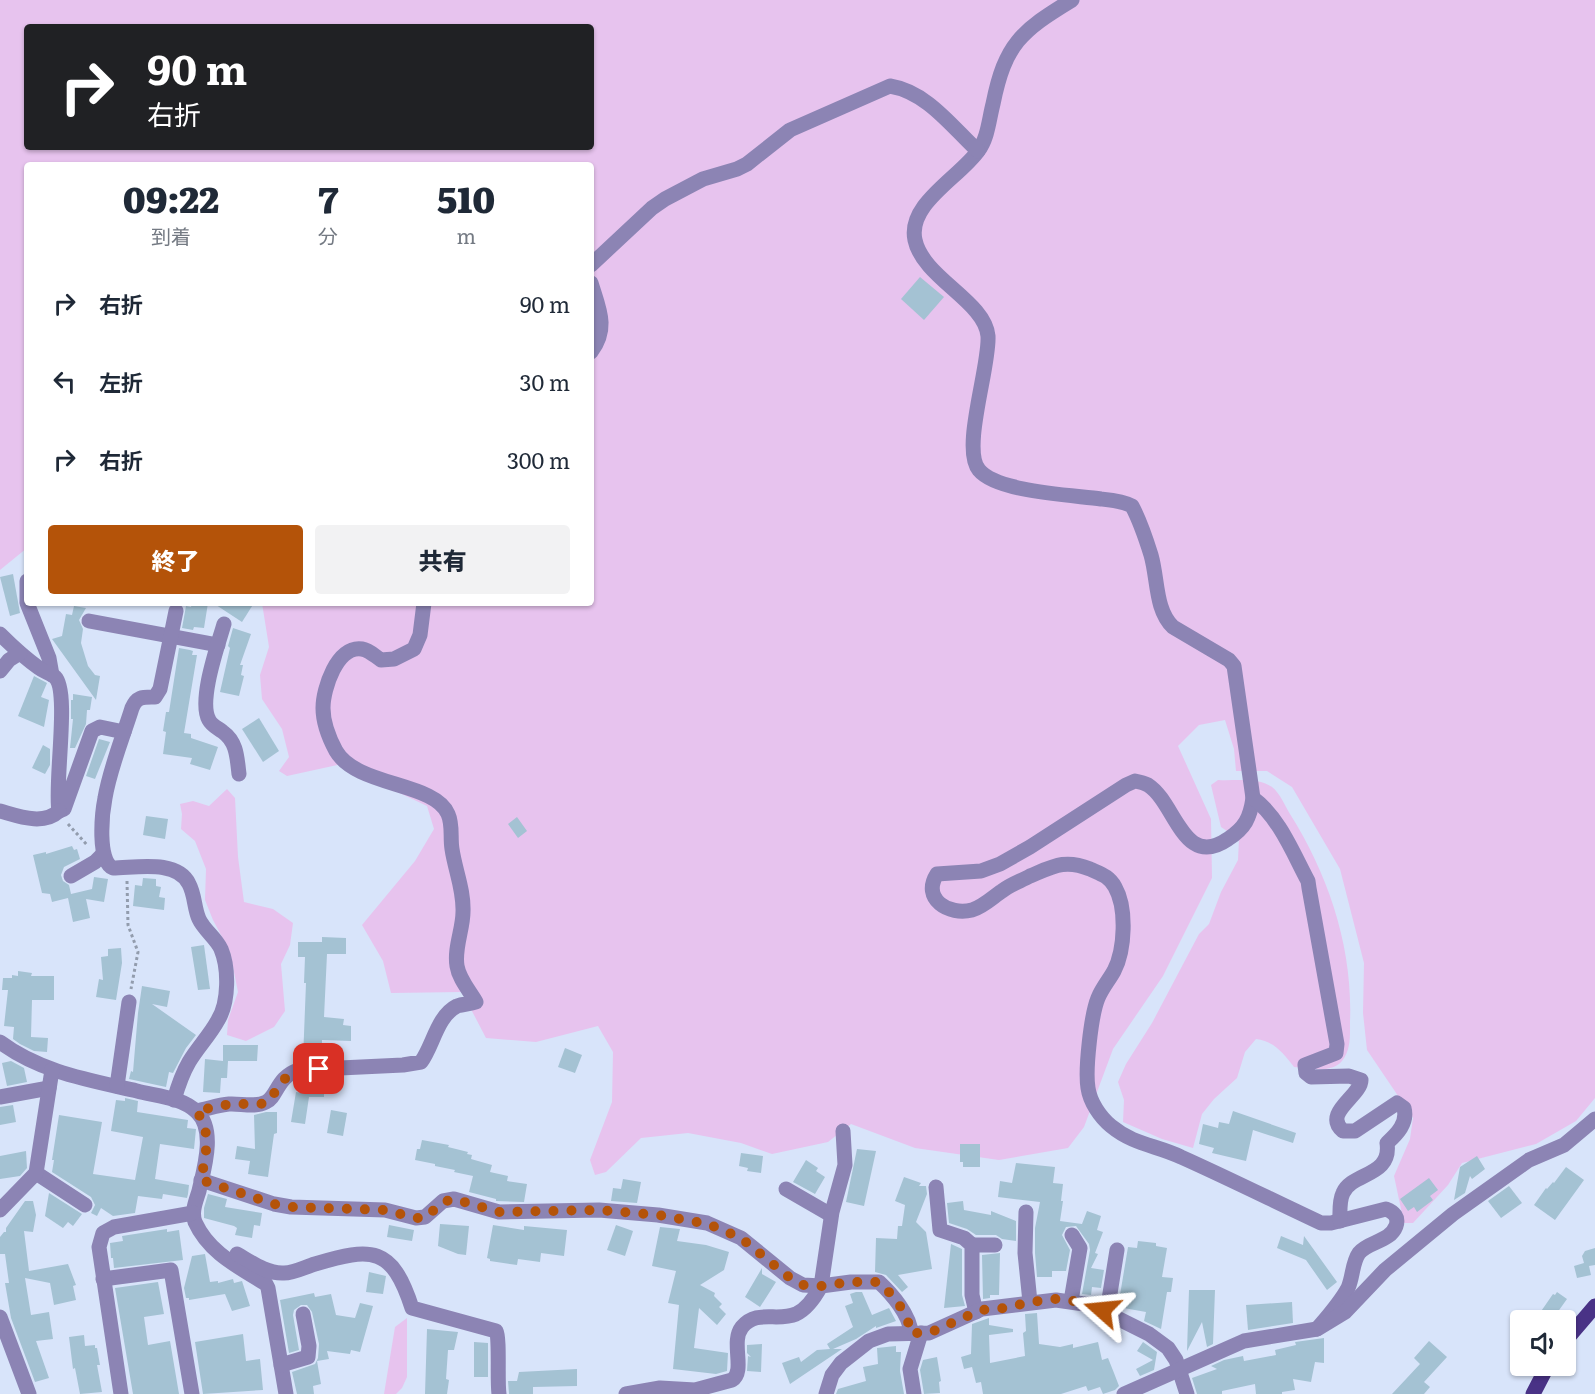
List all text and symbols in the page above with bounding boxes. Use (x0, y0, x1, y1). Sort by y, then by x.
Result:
text: 90 m (147, 36, 247, 98)
icon: right (48, 48, 126, 126)
text: 右折 (147, 93, 201, 133)
text: 09:22 (123, 171, 219, 224)
text: 7 (318, 171, 338, 224)
text: 510 (437, 171, 495, 224)
text: 到着 (151, 220, 191, 250)
text: 分 (318, 220, 338, 250)
text: m (456, 220, 476, 250)
icon: right (48, 287, 81, 320)
text: 右折 (99, 287, 143, 320)
text: 90 m (520, 287, 570, 320)
icon: left (48, 365, 81, 398)
text: 左折 (99, 365, 143, 398)
text: 30 m (520, 365, 570, 398)
icon: right (48, 443, 81, 476)
text: 右折 (99, 443, 143, 476)
text: 300 m (507, 443, 570, 476)
button: 終了 (48, 525, 303, 594)
button: 共有 (315, 525, 570, 594)
pin (293, 1043, 344, 1094)
icon: arrive (302, 1052, 335, 1085)
position arrow (1070, 1278, 1134, 1342)
map controls (1510, 1310, 1576, 1376)
button: sound (1510, 1310, 1576, 1376)

